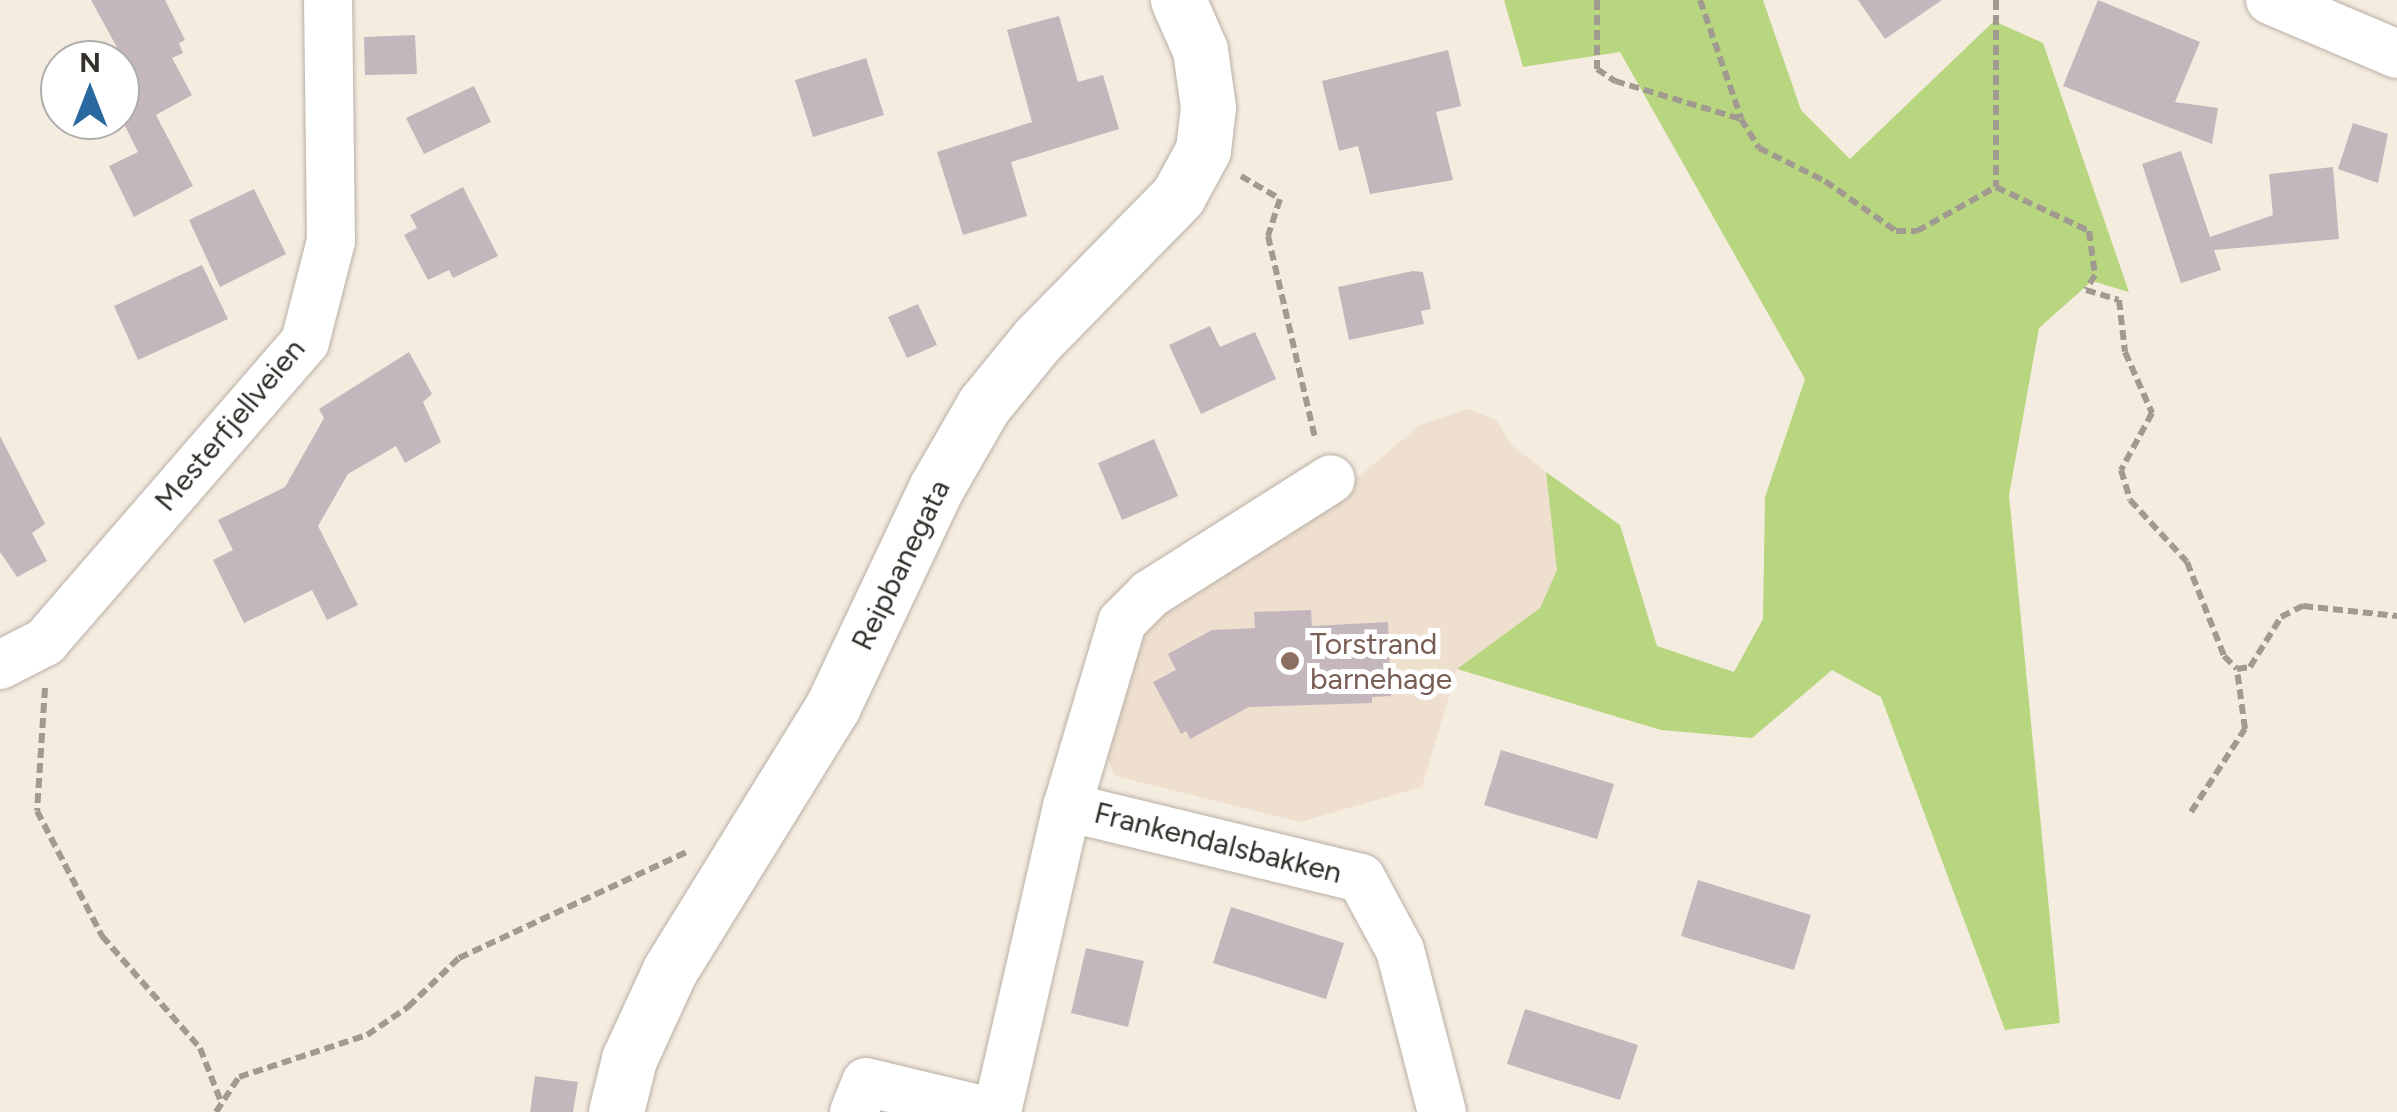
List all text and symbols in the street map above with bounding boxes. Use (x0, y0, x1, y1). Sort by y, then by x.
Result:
north arrow (40, 40, 140, 140)
text: N (79, 45, 101, 79)
street label: Mesterfjellveien (147, 331, 313, 519)
street label: Reipbanegata (844, 474, 958, 656)
place label: Torstrand barnehage (1310, 626, 1452, 696)
marker: Torstrand barnehage (1279, 650, 1301, 672)
street label: Frankendalsbakken (1091, 795, 1345, 891)

